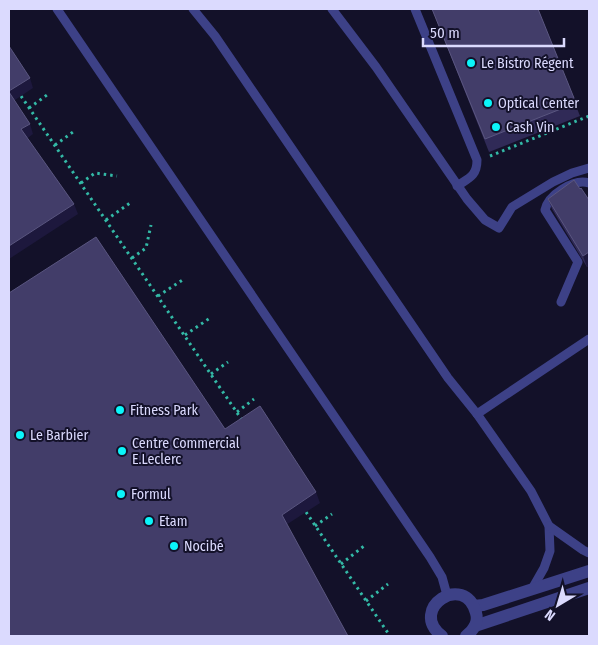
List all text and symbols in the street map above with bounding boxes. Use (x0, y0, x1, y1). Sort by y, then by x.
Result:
scale bar (423, 15, 564, 47)
text: 50 m (430, 24, 460, 42)
place label: Le Bistro Régent (481, 55, 574, 72)
marker: Le Bistro Régent (465, 57, 477, 69)
place label: Optical Center (498, 95, 579, 112)
marker: Optical Center (482, 97, 494, 109)
place label: Cash Vin (506, 119, 554, 136)
marker: Cash Vin (490, 121, 502, 133)
place label: Fitness Park (130, 402, 199, 419)
marker: Fitness Park (114, 404, 126, 416)
place label: Le Barbier (30, 427, 88, 444)
marker: Le Barbier (14, 429, 26, 441)
place label: Centre Commercial E.Leclerc (132, 435, 240, 468)
marker: Centre Commercial E.Leclerc (116, 445, 128, 457)
place label: Formul (131, 486, 171, 503)
marker: Formul (115, 488, 127, 500)
place label: Etam (159, 513, 187, 530)
marker: Etam (143, 515, 155, 527)
place label: Nocibé (184, 538, 224, 555)
marker: Nocibé (168, 540, 180, 552)
north arrow (533, 580, 583, 630)
text: N (542, 606, 559, 624)

